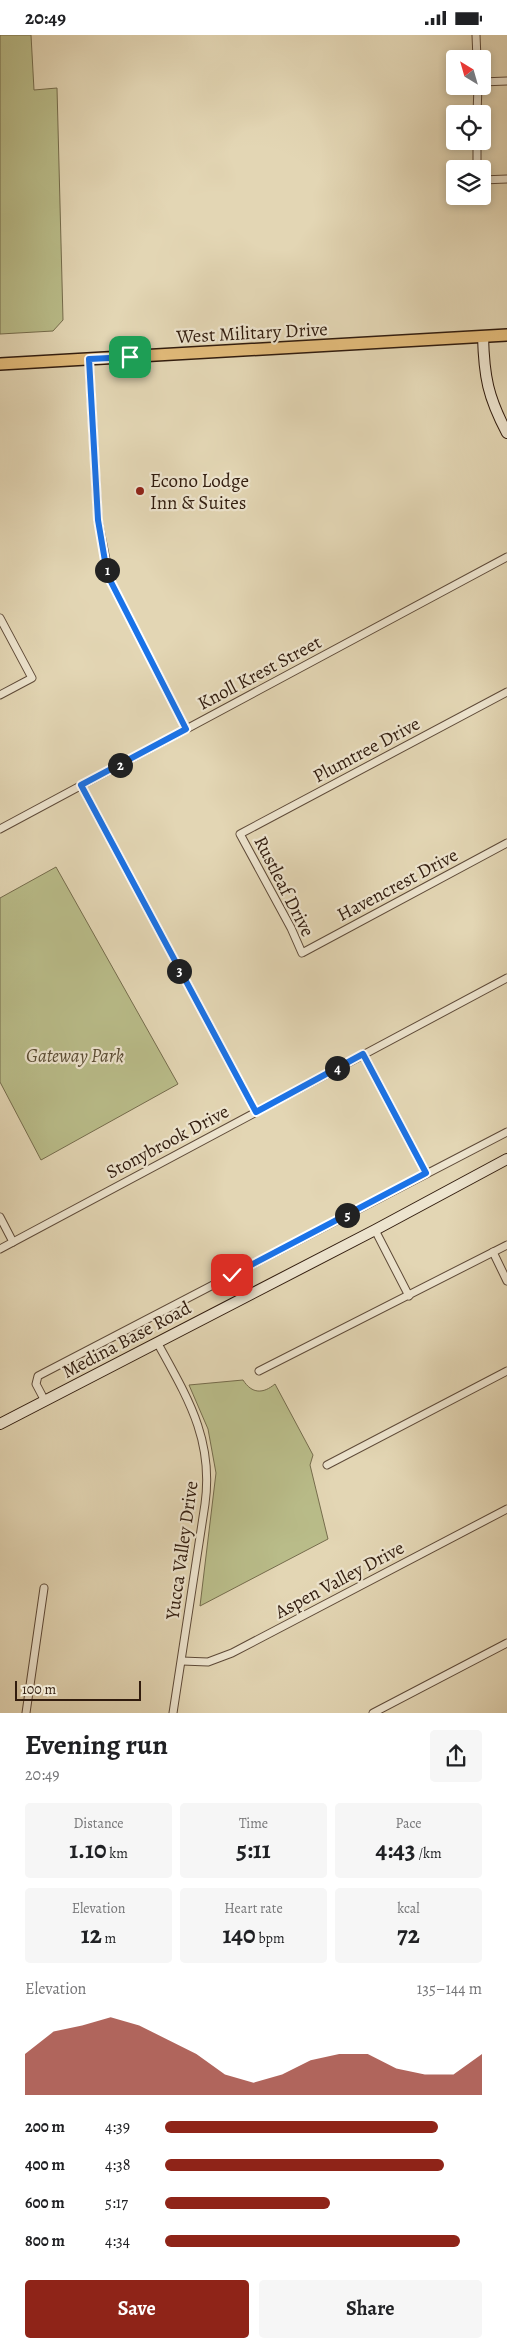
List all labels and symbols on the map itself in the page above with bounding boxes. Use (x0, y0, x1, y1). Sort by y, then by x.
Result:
north arrow (446, 50, 491, 95)
street label: West Military Drive (175, 316, 328, 350)
pin (109, 336, 151, 378)
place label: Econo Lodge Inn & Suites (150, 468, 249, 516)
marker: Econo Lodge Inn & Suites (134, 485, 146, 497)
pin: 1 (94, 557, 120, 583)
street label: Knoll Krest Street (193, 629, 326, 716)
street label: Plumtree Drive (308, 711, 425, 789)
pin: 2 (108, 753, 132, 777)
street label: Rustleaf Drive (248, 832, 321, 941)
street label: Havencrest Drive (332, 842, 463, 928)
pin: 3 (166, 959, 192, 983)
park label: Gateway Park (26, 1043, 124, 1069)
pin: 4 (324, 1055, 350, 1081)
street label: Stonybrook Drive (101, 1099, 234, 1185)
pin: 5 (334, 1203, 360, 1227)
pin (211, 1254, 253, 1296)
street label: Medina Base Road (57, 1295, 196, 1385)
street label: Yucca Valley Drive (159, 1479, 205, 1622)
street label: Aspen Valley Drive (269, 1535, 409, 1625)
scale bar (15, 1678, 141, 1701)

